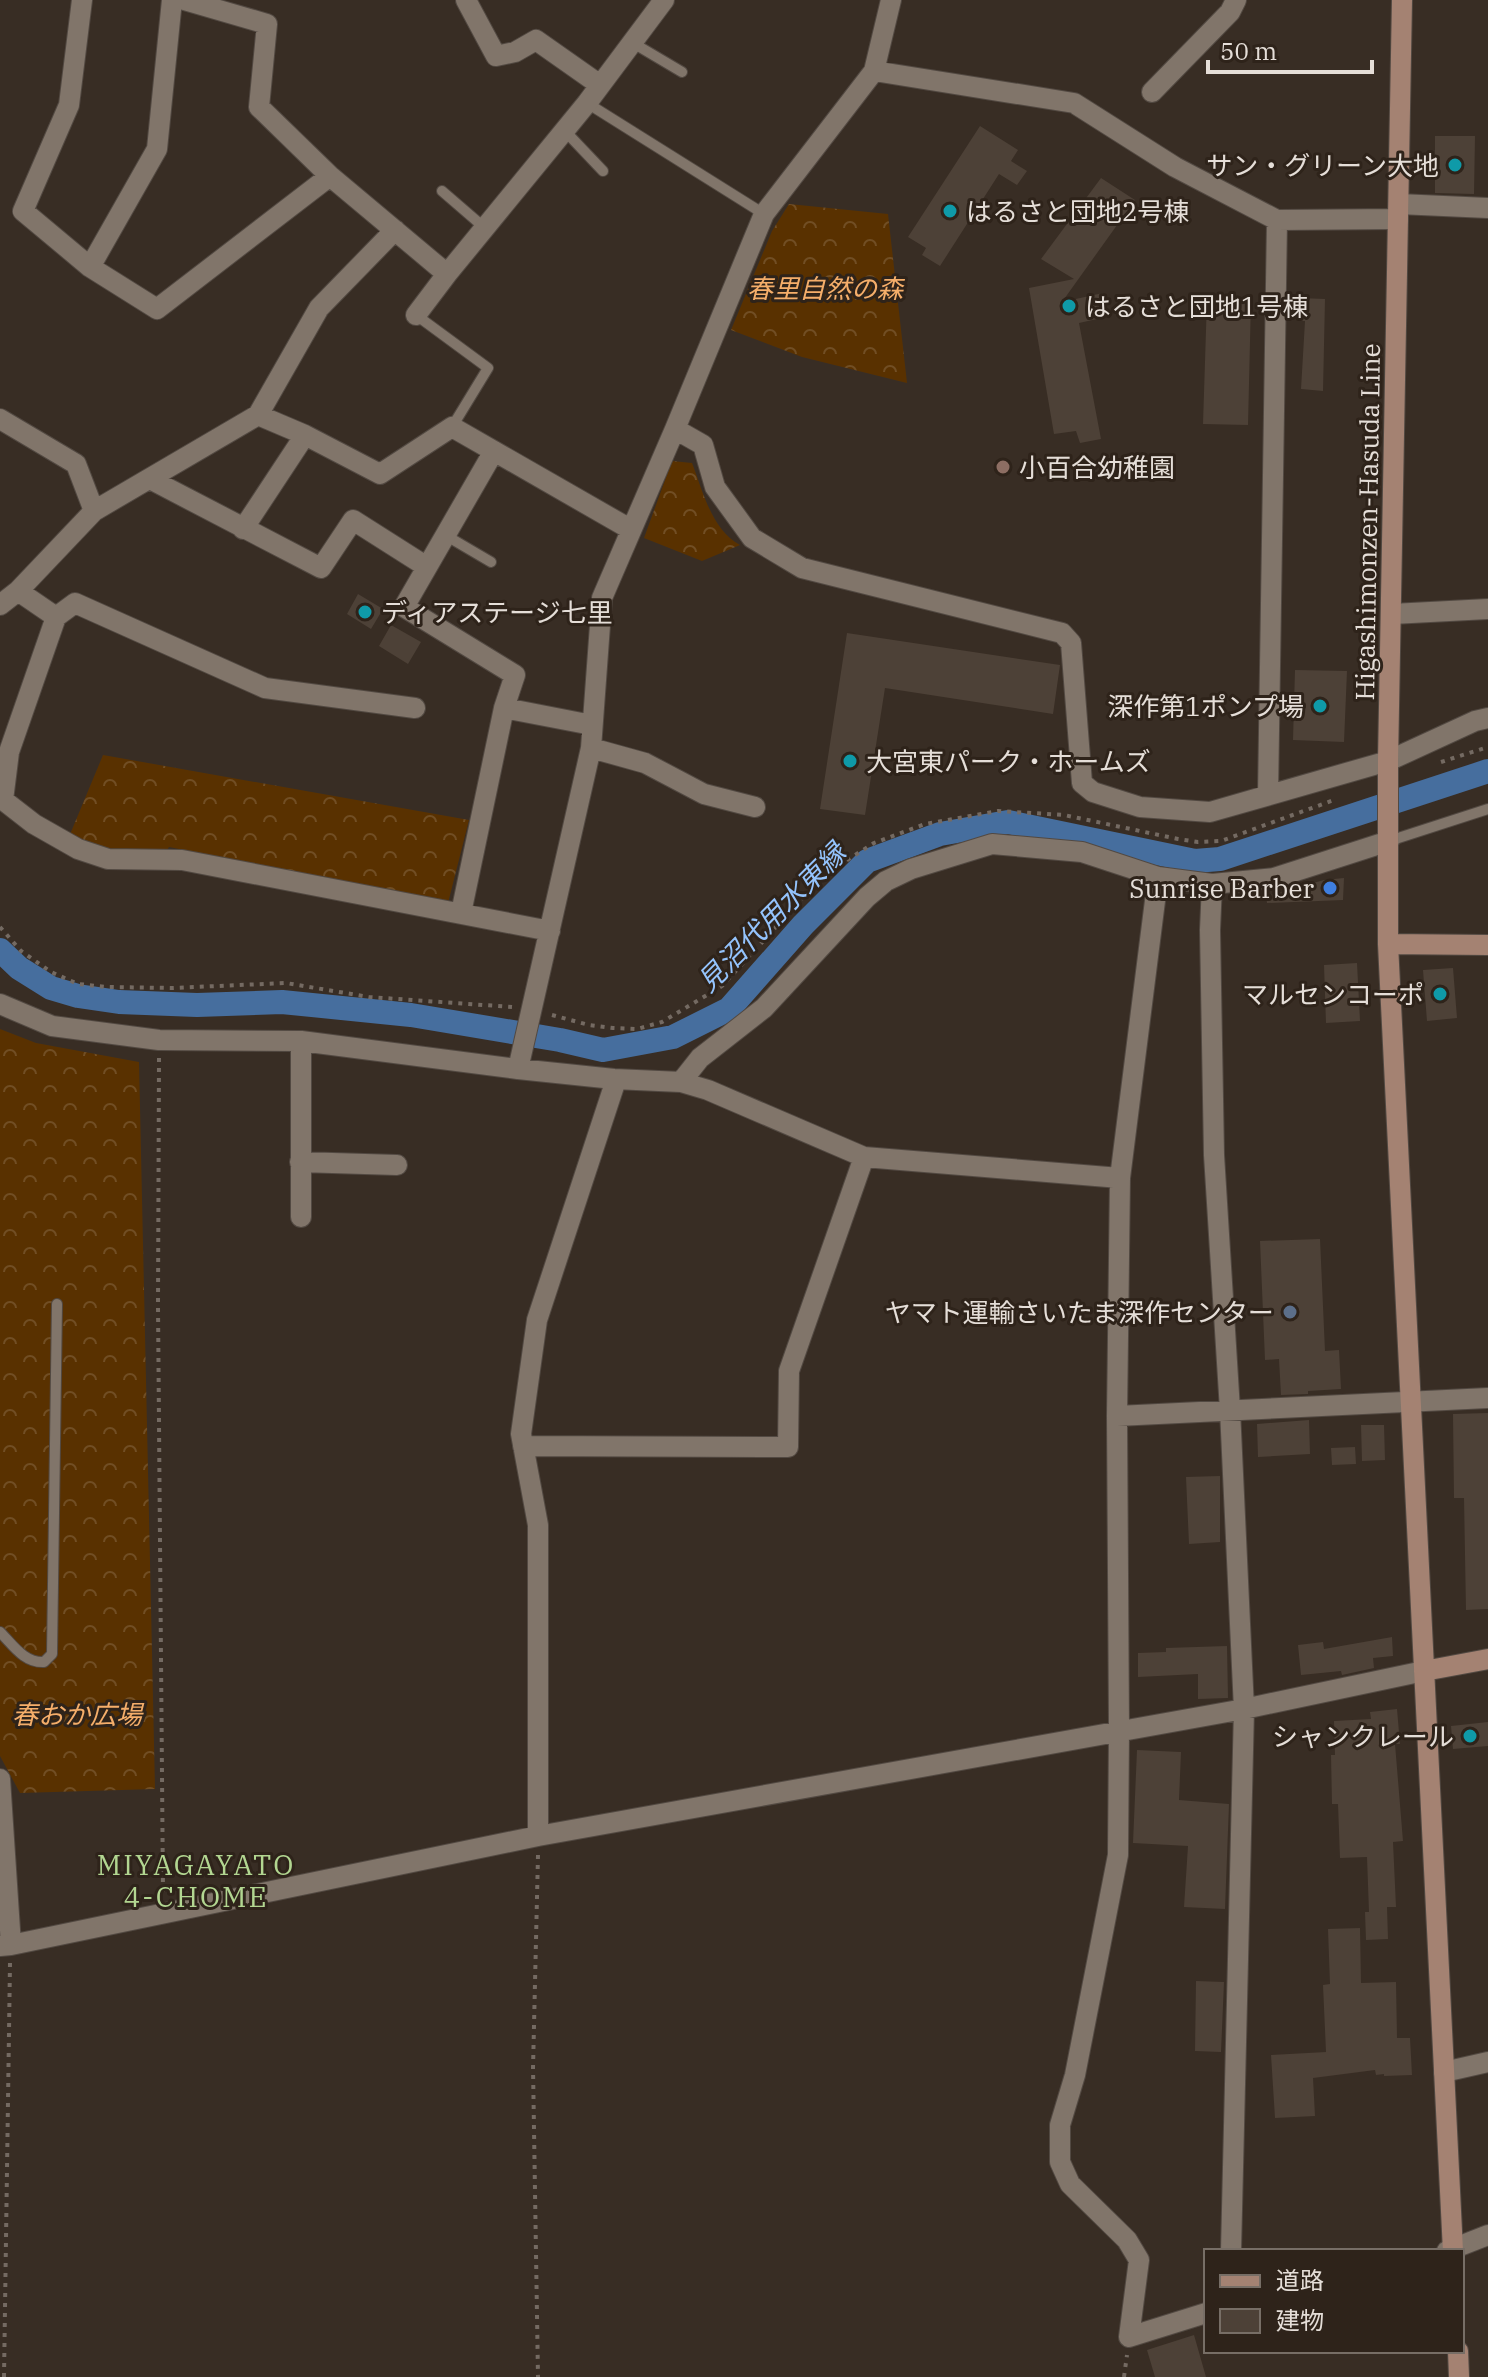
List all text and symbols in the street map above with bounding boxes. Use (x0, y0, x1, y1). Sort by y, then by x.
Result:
scale bar (1208, 24, 1372, 74)
text: 50 m (1220, 35, 1277, 67)
place label: サン・グリーン大地 (1206, 148, 1439, 182)
marker: サン・グリーン大地 (1446, 156, 1464, 174)
place label: はるさと団地2号棟 (966, 194, 1190, 228)
marker: はるさと団地2号棟 (941, 202, 959, 220)
park label: 春里自然の森 (747, 271, 906, 305)
place label: はるさと団地1号棟 (1085, 289, 1309, 323)
marker: はるさと団地1号棟 (1060, 297, 1078, 315)
street label: Higashimonzen-Hasuda Line (1347, 343, 1387, 701)
place label: 小百合幼稚園 (1019, 450, 1175, 484)
marker: 小百合幼稚園 (994, 458, 1012, 476)
place label: ディアステージ七里 (381, 595, 613, 629)
marker: ディアステージ七里 (356, 603, 374, 621)
place label: 深作第1ポンプ場 (1107, 689, 1304, 723)
marker: 深作第1ポンプ場 (1311, 697, 1329, 715)
place label: 大宮東パーク・ホームズ (866, 744, 1151, 778)
marker: 大宮東パーク・ホームズ (841, 752, 859, 770)
water label: 見沼代用水東縁 (689, 833, 855, 999)
place label: Sunrise Barber (1129, 871, 1314, 905)
marker: Sunrise Barber (1321, 879, 1339, 897)
place label: マルセンコーポ (1242, 977, 1424, 1011)
marker: マルセンコーポ (1431, 985, 1449, 1003)
place label: ヤマト運輸さいたま深作センター (885, 1295, 1274, 1329)
marker: ヤマト運輸さいたま深作センター (1281, 1303, 1299, 1321)
park label: 春おか広場 (12, 1697, 145, 1731)
place label: シャンクレール (1272, 1719, 1454, 1753)
marker: シャンクレール (1461, 1727, 1479, 1745)
district label: MIYAGAYATO 4-CHOME (97, 1846, 295, 1915)
legend (1204, 2249, 1464, 2353)
text: 道路 (1276, 2264, 1324, 2296)
text: 建物 (1276, 2304, 1324, 2336)

